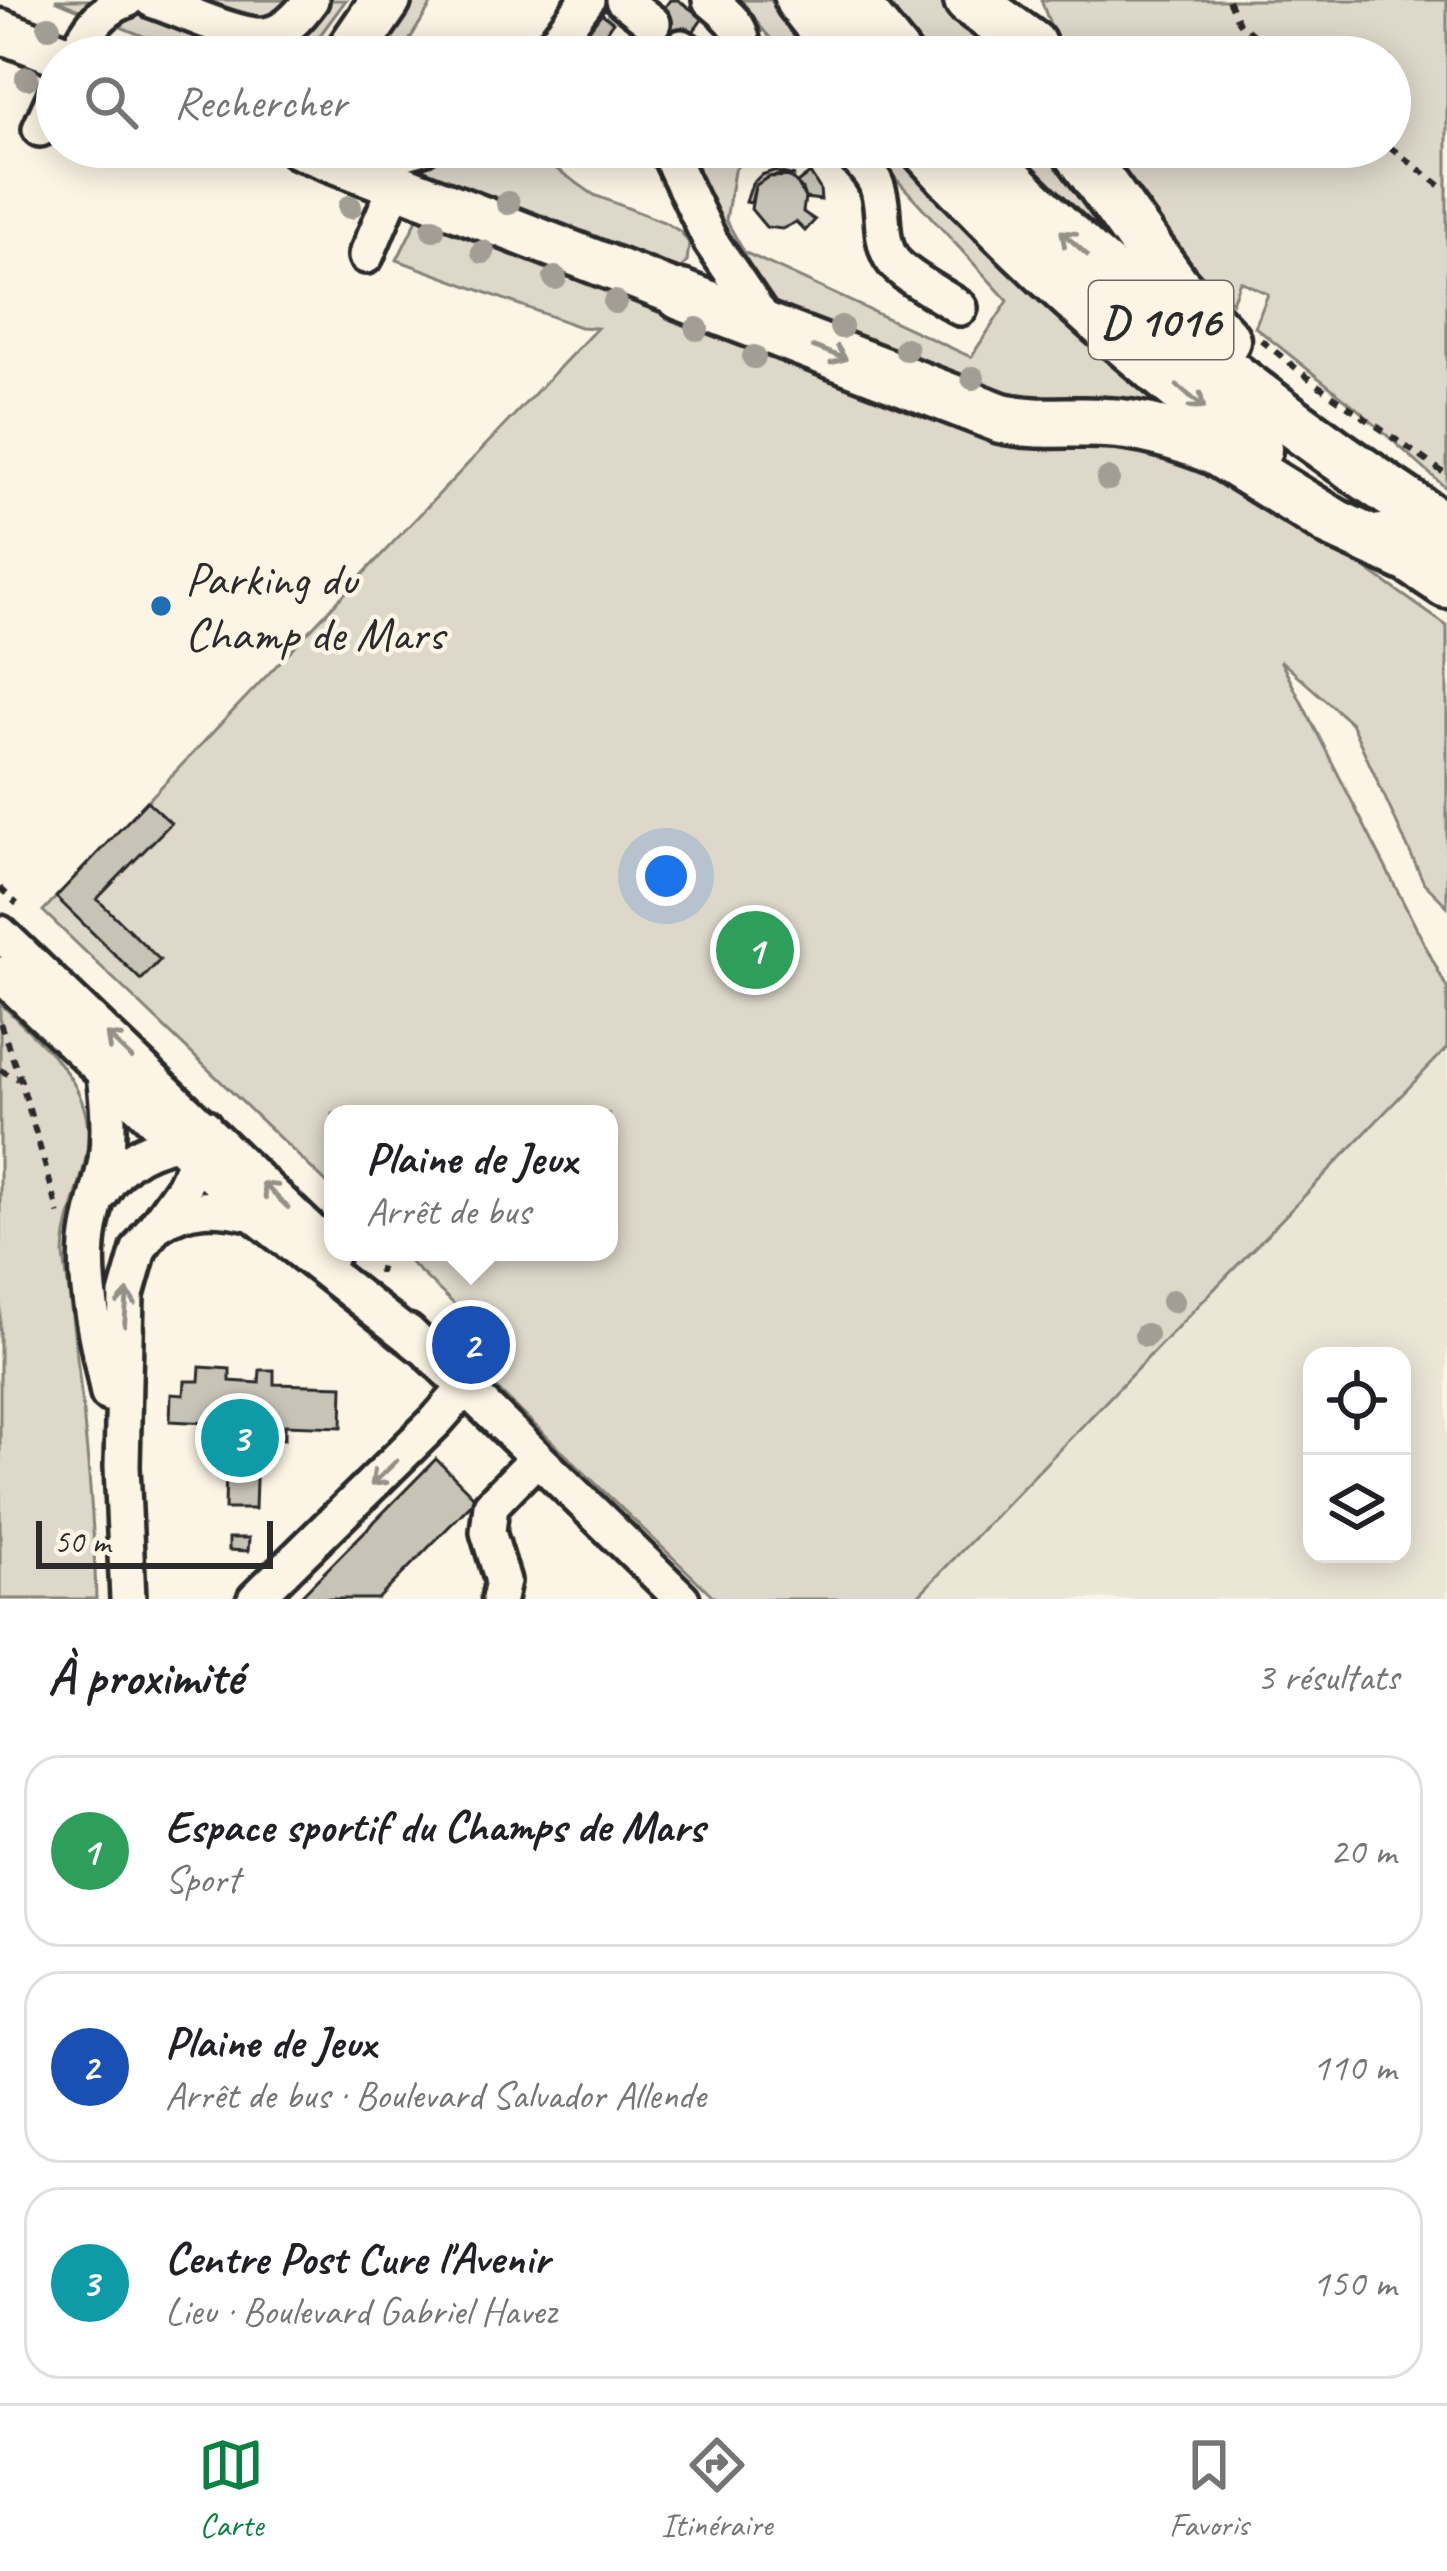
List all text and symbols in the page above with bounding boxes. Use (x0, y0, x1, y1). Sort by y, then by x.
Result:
search box (36, 36, 1411, 168)
icon: search (78, 69, 144, 135)
text: Rechercher (174, 74, 347, 131)
one-way arrow (1059, 230, 1089, 258)
road number: D 1016 (1089, 281, 1233, 359)
one-way arrow (810, 343, 847, 365)
one-way arrow (1175, 384, 1207, 410)
place label: Parking du Champ de Mars (185, 549, 448, 664)
marker: Parking du Champ de Mars (148, 593, 174, 619)
your location (636, 846, 696, 906)
pin: 1 (716, 905, 794, 995)
one-way arrow (105, 1032, 134, 1060)
popup (324, 1105, 618, 1261)
text: Plaine de Jeux (366, 1130, 576, 1187)
one-way arrow (261, 1182, 290, 1210)
text: Arrêt de bus (366, 1187, 530, 1236)
one-way arrow (115, 1289, 138, 1328)
pin: 2 (432, 1300, 510, 1390)
map controls (1303, 1347, 1411, 1563)
button: locate (1303, 1347, 1411, 1455)
pin: 3 (201, 1393, 279, 1483)
button: layers (1303, 1455, 1411, 1563)
one-way arrow (370, 1458, 399, 1486)
scale bar (36, 1515, 273, 1568)
text: 50 m (54, 1521, 110, 1563)
text: À proximité (48, 1645, 242, 1709)
text: 3 résultats (1256, 1653, 1399, 1702)
text: Espace sportif du Champs de Mars (165, 1798, 704, 1855)
text: 1 (81, 1827, 99, 1876)
text: 20 m (1330, 1827, 1396, 1876)
text: Sport (165, 1855, 239, 1904)
text: Plaine de Jeux (165, 2014, 375, 2071)
text: 2 (81, 2043, 99, 2092)
text: 110 m (1312, 2043, 1396, 2092)
text: Arrêt de bus · Boulevard Salvador Allende (165, 2071, 706, 2120)
text: Centre Post Cure l'Avenir (165, 2230, 549, 2287)
text: 3 (81, 2259, 99, 2308)
text: 150 m (1312, 2259, 1396, 2308)
text: Lieu · Boulevard Gabriel Havez (165, 2287, 557, 2336)
tab: Carte (198, 2432, 264, 2546)
tab: Itinéraire (661, 2432, 772, 2546)
tab: Favoris (1169, 2432, 1249, 2546)

